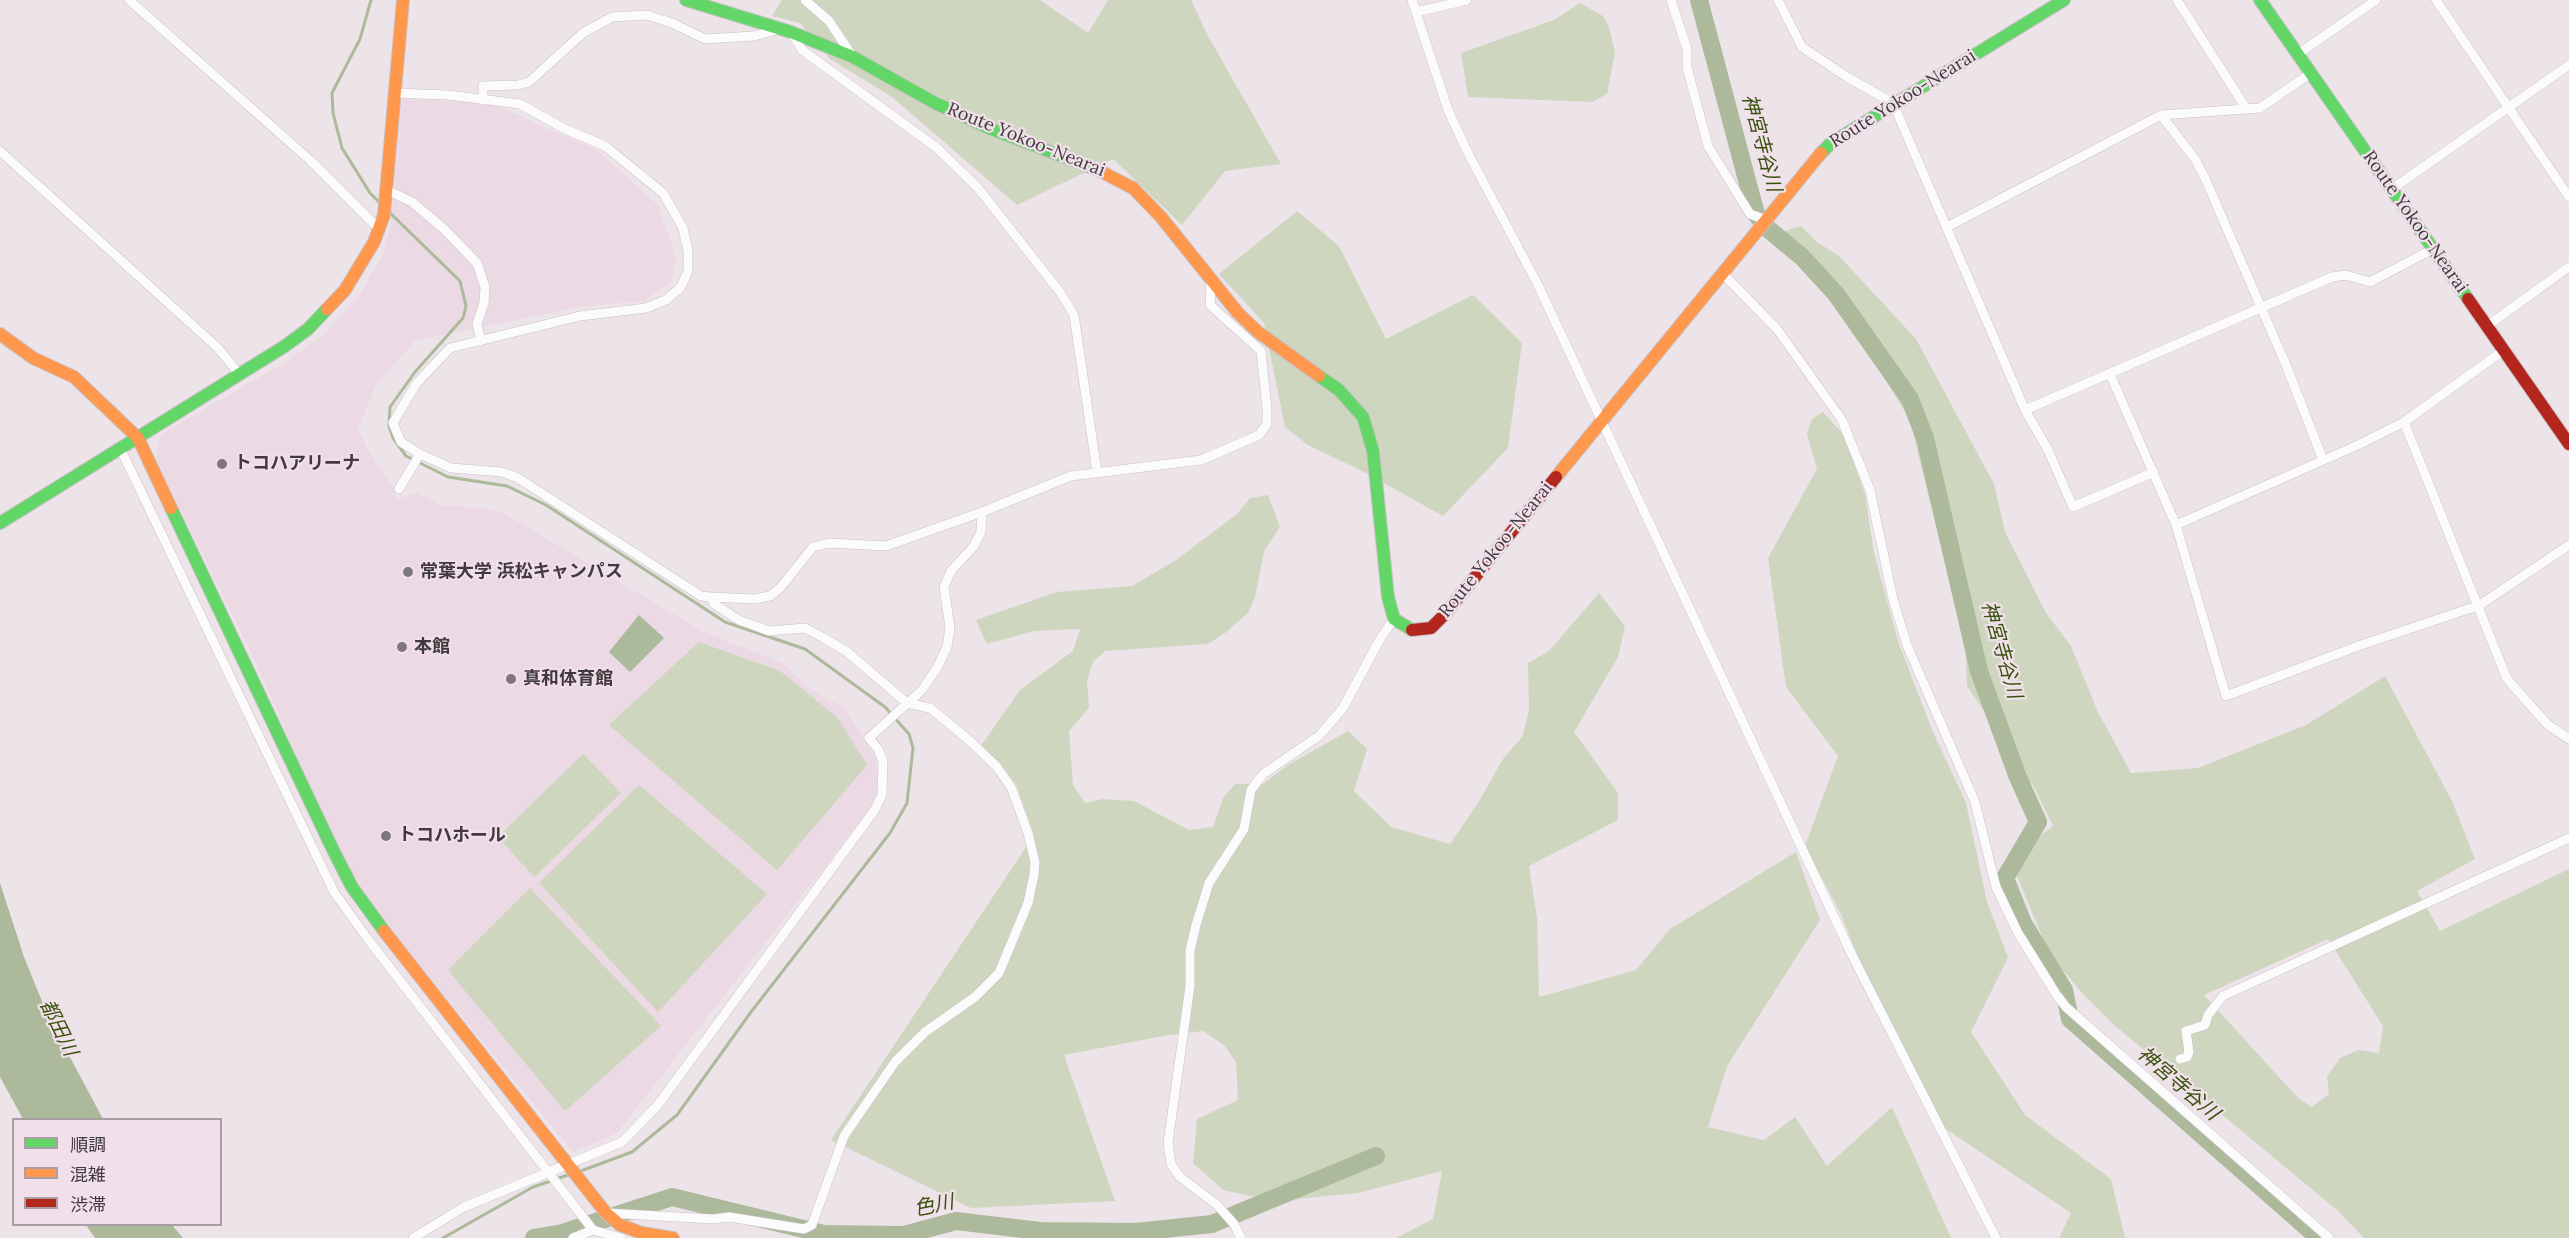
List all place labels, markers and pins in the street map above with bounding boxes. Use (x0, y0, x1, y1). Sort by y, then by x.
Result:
place label: トコハアリーナ (234, 453, 360, 475)
marker: トコハアリーナ (215, 457, 229, 471)
place label: 常葉大学 浜松キャンパス (420, 561, 623, 583)
marker: 常葉大学 浜松キャンパス (401, 565, 415, 579)
place label: 本館 (414, 636, 450, 658)
marker: 本館 (395, 640, 409, 654)
place label: 真和体育館 (523, 668, 613, 690)
marker: 真和体育館 (504, 672, 518, 686)
place label: トコハホール (398, 825, 506, 847)
marker: トコハホール (379, 829, 393, 843)

